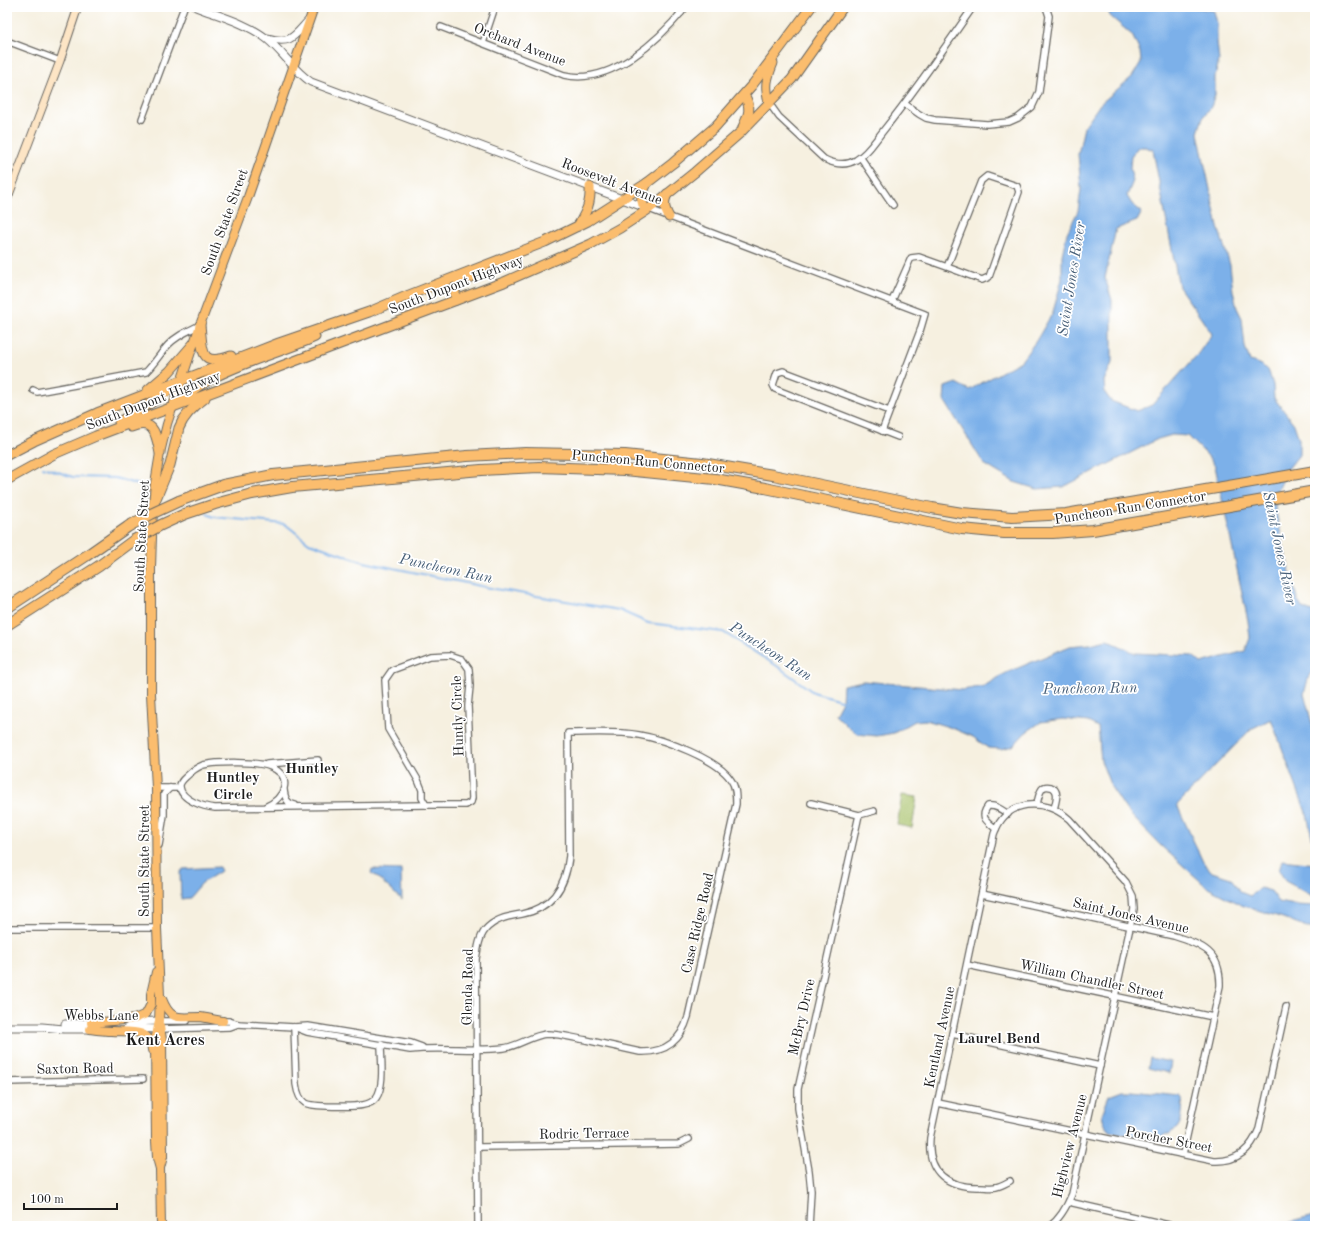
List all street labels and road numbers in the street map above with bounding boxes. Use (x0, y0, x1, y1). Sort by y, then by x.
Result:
street label: Orchard Avenue (472, 21, 568, 69)
street label: Roosevelt Avenue (559, 156, 664, 208)
street label: South State Street (199, 167, 251, 278)
street label: South Dupont Highway (387, 253, 526, 317)
street label: South Dupont Highway (84, 369, 223, 433)
street label: Puncheon Run Connector (571, 448, 725, 476)
street label: South State Street (132, 479, 152, 593)
street label: Puncheon Run Connector (1053, 489, 1207, 527)
street label: Huntly Circle (450, 675, 466, 757)
street label: South State Street (138, 805, 152, 917)
street label: Case Ridge Road (680, 871, 716, 975)
street label: Saint Jones Avenue (1071, 896, 1190, 936)
street label: Glenda Road (460, 948, 476, 1026)
street label: William Chandler Street (1018, 958, 1165, 1002)
street label: McBry Drive (786, 978, 818, 1057)
street label: Kentland Avenue (922, 985, 958, 1089)
street label: Webbs Lane (64, 1009, 138, 1023)
street label: Saxton Road (36, 1061, 114, 1077)
street label: Highview Avenue (1050, 1093, 1090, 1200)
street label: Porcher Street (1124, 1125, 1214, 1155)
street label: Rodric Terrace (539, 1126, 629, 1142)

